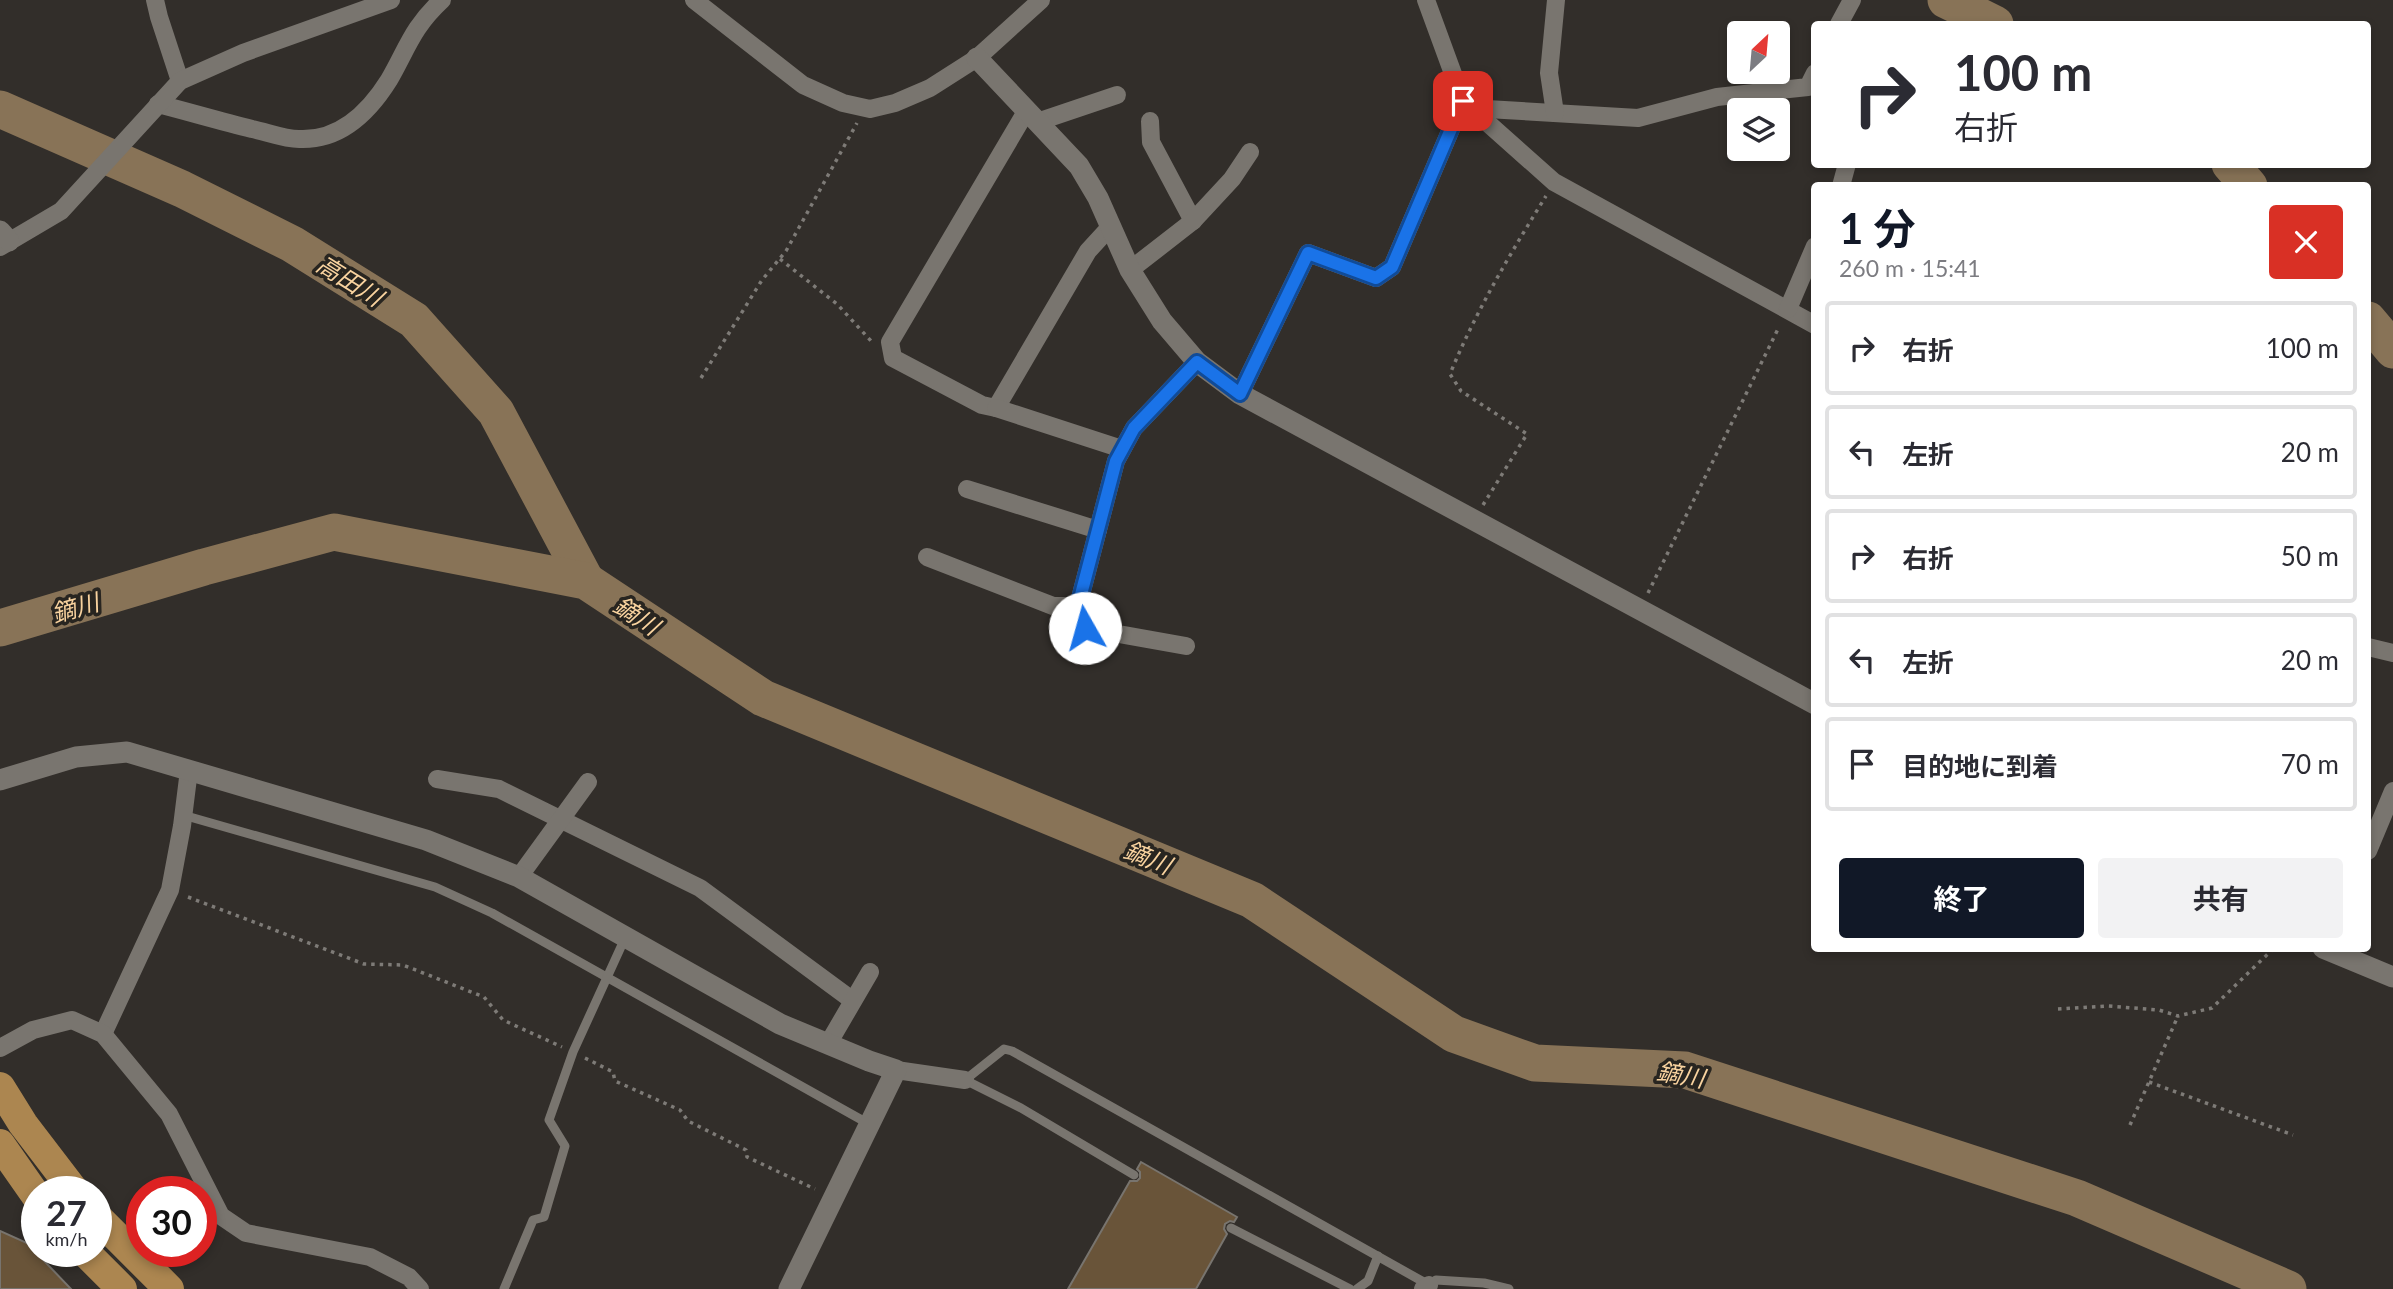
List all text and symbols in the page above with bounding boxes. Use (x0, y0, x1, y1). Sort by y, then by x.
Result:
north arrow (1727, 21, 1790, 84)
map controls (1727, 21, 1790, 161)
text: 100 m (1954, 43, 2092, 101)
icon: right (1839, 49, 1930, 140)
pin (1433, 71, 1493, 131)
icon: arrive (1444, 82, 1482, 120)
button: layers (1727, 98, 1790, 161)
text: 右折 (1954, 107, 2018, 146)
text: 1 分 (1839, 203, 1916, 253)
button: close (2269, 205, 2343, 279)
water label: 高田川 (312, 249, 391, 313)
text: 260 m · 15:41 (1839, 254, 1981, 282)
icon: right (1843, 329, 1881, 367)
text: 100 m (2266, 332, 2339, 364)
text: 右折 (1902, 334, 1954, 366)
icon: left (1843, 433, 1881, 471)
text: 20 m (2281, 436, 2339, 468)
text: 左折 (1902, 438, 1954, 470)
icon: right (1843, 537, 1881, 575)
text: 50 m (2281, 540, 2339, 572)
text: 右折 (1902, 542, 1954, 574)
water label: 鏑川 (48, 586, 105, 628)
water label: 鏑川 (609, 590, 668, 642)
position arrow (1048, 591, 1122, 665)
icon: left (1843, 641, 1881, 679)
text: 20 m (2281, 644, 2339, 676)
text: 左折 (1902, 646, 1954, 678)
icon: arrive (1843, 745, 1881, 783)
text: 70 m (2281, 748, 2339, 780)
text: 目的地に到着 (1902, 750, 2058, 782)
water label: 鏑川 (1120, 835, 1178, 881)
button: 終了 (1839, 858, 2084, 938)
button: 共有 (2098, 858, 2343, 938)
water label: 鏑川 (1655, 1056, 1710, 1093)
speed limit sign: 30 (126, 1176, 217, 1267)
text: 27 (46, 1191, 87, 1233)
text: km/h (45, 1228, 88, 1250)

